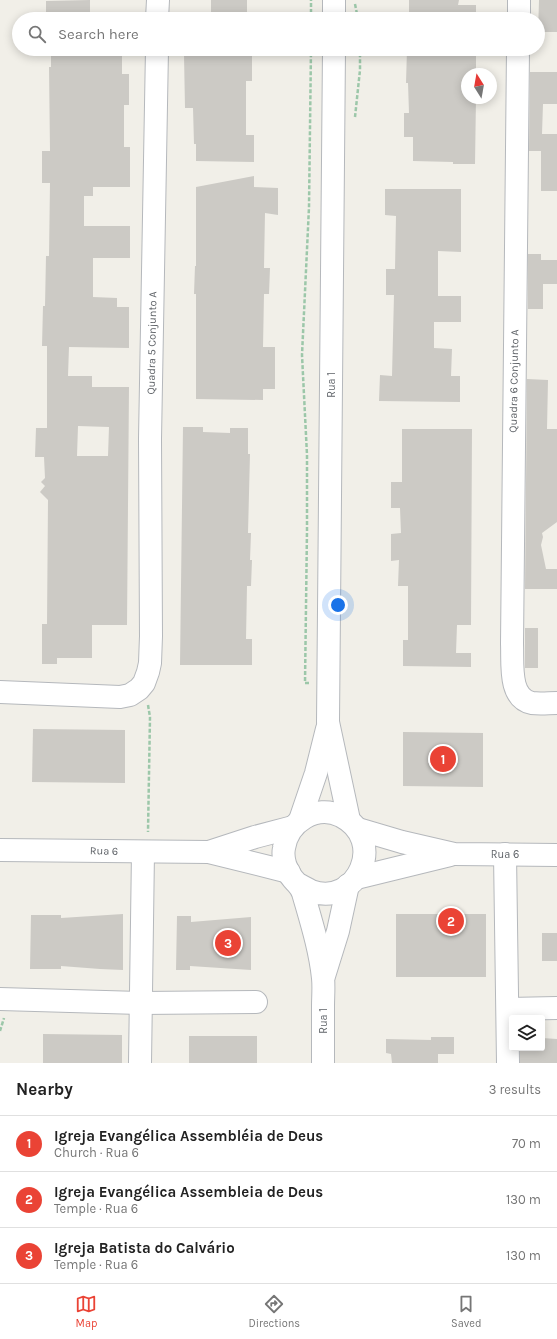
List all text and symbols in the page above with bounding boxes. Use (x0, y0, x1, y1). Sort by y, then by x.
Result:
search box (12, 12, 545, 56)
icon: search (26, 23, 48, 45)
text: Search here (58, 25, 139, 43)
north arrow (461, 68, 497, 104)
street label: Quadra 5 Conjunto A (145, 291, 159, 395)
street label: Quadra 6 Conjunto A (507, 329, 521, 433)
street label: Rua 1 (325, 372, 338, 398)
your location (328, 595, 348, 615)
pin: 1 (430, 744, 456, 774)
street label: Rua 6 (90, 844, 118, 858)
street label: Rua 6 (491, 848, 519, 861)
pin: 2 (438, 906, 464, 936)
pin: 3 (215, 928, 241, 958)
street label: Rua 1 (317, 1008, 330, 1034)
map controls (509, 1015, 545, 1051)
button: layers (509, 1015, 545, 1051)
text: Nearby (16, 1079, 73, 1099)
text: 3 results (489, 1082, 541, 1097)
text: Igreja Evangélica Assembléia de Deus (54, 1127, 323, 1145)
text: 1 (27, 1136, 31, 1151)
text: 70 m (512, 1136, 541, 1151)
text: Church · Rua 6 (54, 1145, 139, 1160)
text: Igreja Evangélica Assembleia de Deus (54, 1183, 323, 1201)
text: 2 (25, 1192, 33, 1207)
text: 130 m (506, 1192, 541, 1207)
text: Temple · Rua 6 (54, 1201, 138, 1216)
text: Igreja Batista do Calvário (54, 1239, 235, 1257)
text: 3 (25, 1248, 33, 1263)
text: 130 m (506, 1248, 541, 1263)
text: Temple · Rua 6 (54, 1257, 138, 1272)
tab: Map (75, 1293, 97, 1330)
tab: Directions (248, 1293, 300, 1330)
tab: Saved (451, 1293, 482, 1330)

